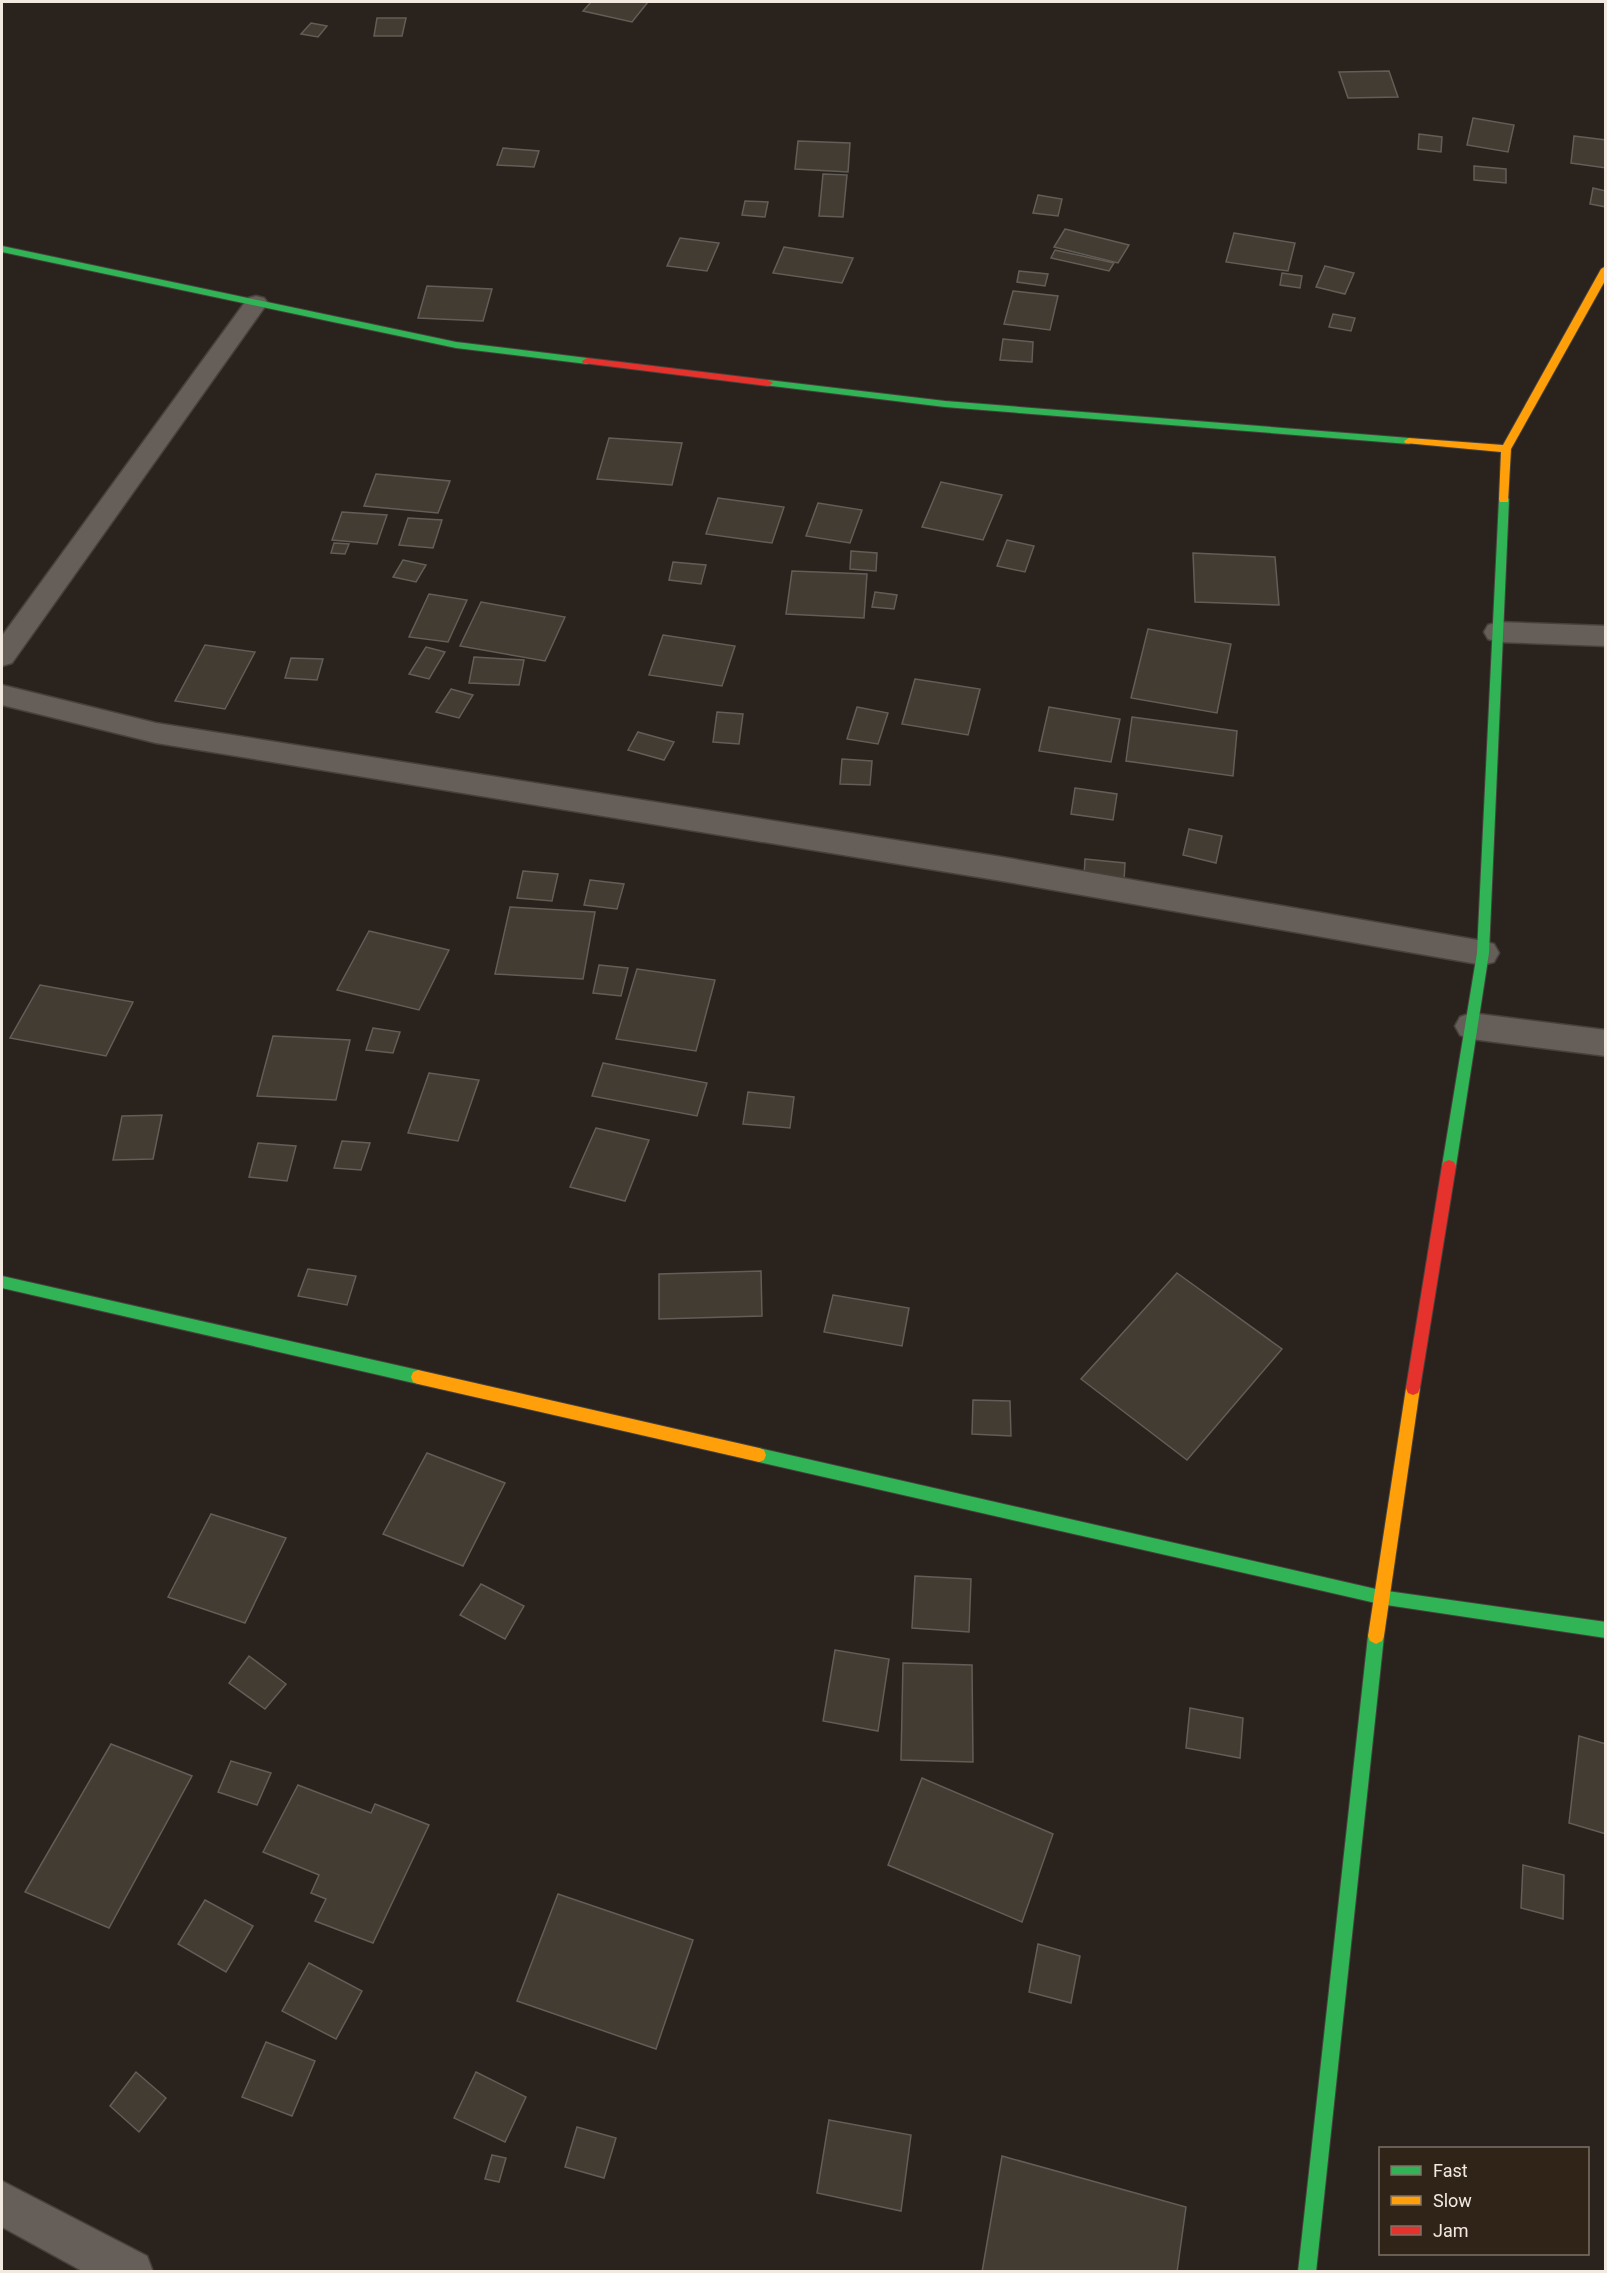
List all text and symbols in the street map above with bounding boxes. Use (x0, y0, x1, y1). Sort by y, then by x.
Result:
legend (1379, 2147, 1589, 2255)
text: Fast (1433, 2160, 1468, 2181)
text: Slow (1433, 2190, 1472, 2211)
text: Jam (1433, 2220, 1469, 2241)

